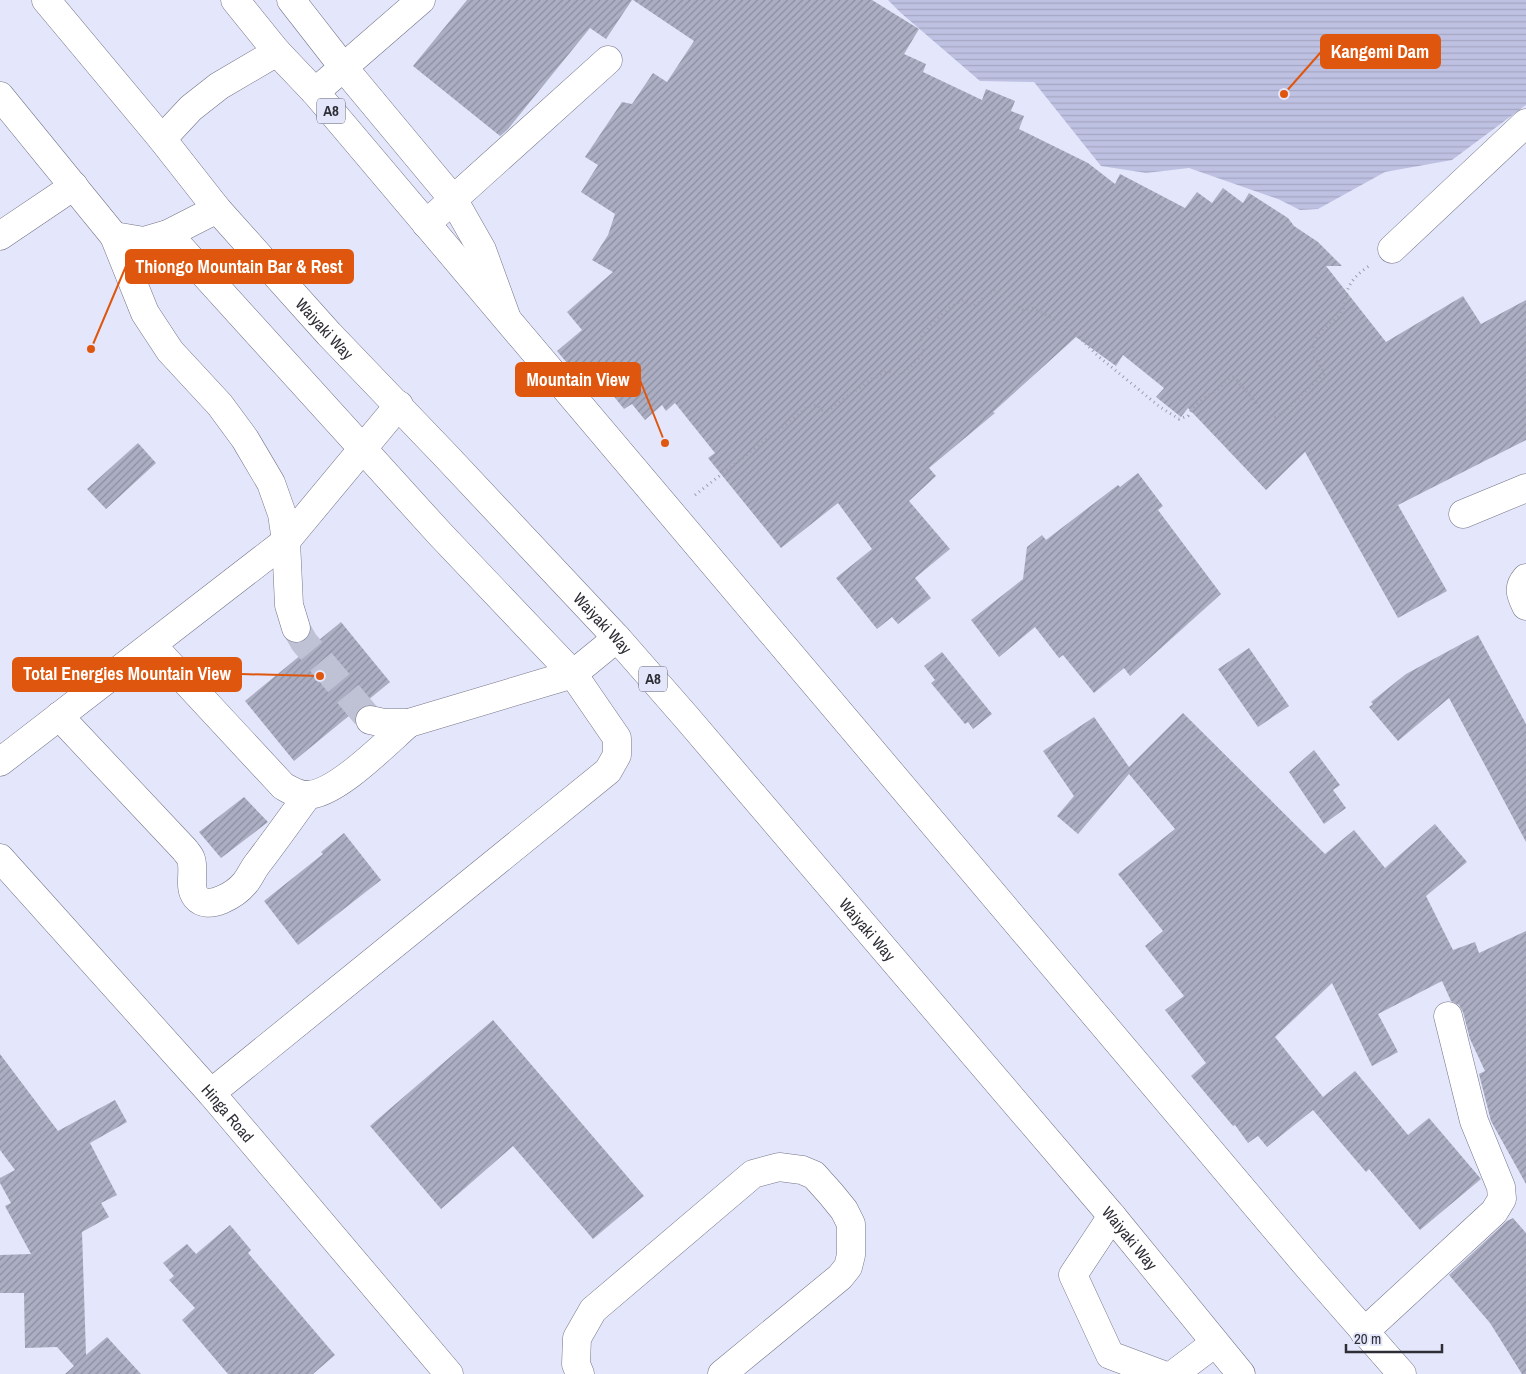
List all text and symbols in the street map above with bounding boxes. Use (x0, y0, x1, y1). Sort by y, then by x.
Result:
callout: Kangemi Dam (1321, 35, 1440, 68)
text: Kangemi Dam (1331, 39, 1429, 64)
road number: A8 (317, 98, 345, 124)
callout: Thiongo Mountain Bar & Rest (126, 250, 353, 283)
text: Thiongo Mountain Bar & Rest (135, 254, 343, 279)
street label: Waiyaki Way (291, 293, 359, 365)
callout: Mountain View (516, 363, 640, 396)
text: Mountain View (526, 367, 630, 392)
street label: Waiyaki Way (569, 588, 637, 659)
callout: Total Energies Mountain View (13, 658, 241, 691)
text: Total Energies Mountain View (23, 661, 231, 686)
road number: A8 (639, 666, 667, 692)
street label: Waiyaki Way (834, 893, 901, 966)
street label: Hinga Road (197, 1079, 259, 1147)
street label: Waiyaki Way (1097, 1201, 1163, 1275)
scale bar (1346, 1322, 1442, 1354)
text: 20 m (1354, 1328, 1381, 1349)

